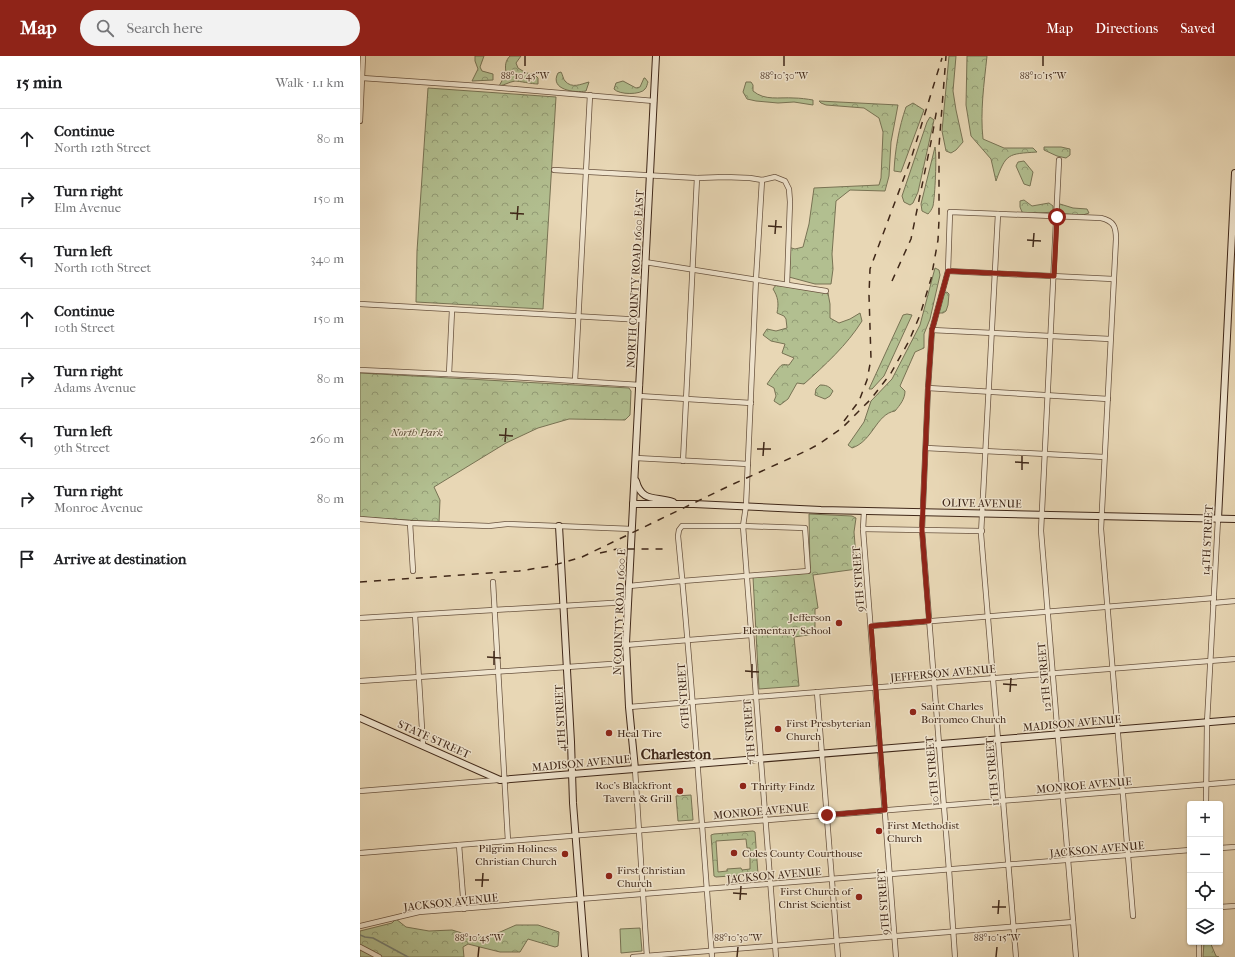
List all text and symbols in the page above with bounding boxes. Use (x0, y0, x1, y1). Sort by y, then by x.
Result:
search box (80, 10, 360, 46)
text: Map (20, 17, 56, 39)
icon: search (94, 17, 116, 39)
text: Search here (126, 19, 203, 37)
text: Map (1046, 20, 1073, 37)
text: Directions (1095, 20, 1158, 37)
text: Saved (1180, 20, 1215, 37)
text: 88°10'45"W (501, 70, 550, 82)
text: 88°10'30"W (760, 70, 809, 82)
text: 88°10'15"W (1020, 70, 1067, 82)
text: 15 min (16, 72, 62, 92)
text: Walk · 1.1 km (276, 75, 344, 90)
text: Continue (54, 122, 114, 140)
icon: ahead (16, 128, 38, 150)
text: 80 m (317, 131, 344, 146)
text: North 12th Street (54, 140, 151, 155)
text: Turn right (54, 182, 123, 200)
icon: right (16, 188, 38, 210)
street label: NORTH COUNTY ROAD 1600 EAST (624, 189, 647, 369)
text: 150 m (313, 191, 344, 206)
text: Elm Avenue (54, 200, 121, 215)
route start (1048, 208, 1066, 226)
text: Turn left (54, 242, 112, 260)
icon: left (16, 248, 38, 270)
text: 340 m (310, 251, 344, 266)
text: North 10th Street (54, 260, 151, 275)
text: Continue (54, 302, 114, 320)
icon: ahead (16, 308, 38, 330)
text: 150 m (313, 311, 344, 326)
text: 10th Street (54, 320, 115, 335)
text: Turn right (54, 362, 123, 380)
icon: right (16, 368, 38, 390)
text: 80 m (317, 371, 344, 386)
text: Adams Avenue (54, 380, 136, 395)
text: Turn left (54, 422, 112, 440)
park label: North Park (390, 426, 443, 439)
icon: left (16, 428, 38, 450)
text: 260 m (310, 431, 344, 446)
text: 9th Street (54, 440, 110, 455)
text: Turn right (54, 482, 123, 500)
icon: right (16, 488, 38, 510)
text: 80 m (317, 491, 344, 506)
street label: OLIVE AVENUE (942, 496, 1022, 511)
text: Monroe Avenue (54, 500, 143, 515)
street label: 14TH STREET (1199, 504, 1216, 576)
street label: 9TH STREET (850, 545, 867, 612)
icon: arrive (16, 548, 38, 570)
street label: N COUNTY ROAD 1600 E (611, 549, 628, 675)
text: Arrive at destination (54, 550, 186, 568)
place label: Jefferson Elementary School (742, 611, 832, 637)
marker: Jefferson Elementary School (834, 618, 844, 628)
street label: 12TH STREET (1035, 641, 1054, 712)
street label: 6TH STREET (675, 662, 692, 730)
street label: JEFFERSON AVENUE (889, 662, 997, 685)
street label: 4TH STREET (552, 684, 569, 752)
street label: 7TH STREET (741, 698, 758, 765)
place label: Saint Charles Borromeo Church (921, 700, 1007, 726)
marker: Saint Charles Borromeo Church (908, 707, 918, 717)
street label: MADISON AVENUE (1022, 713, 1122, 734)
place label: First Presbyterian Church (786, 717, 872, 743)
street label: STATE STREET (395, 718, 473, 762)
marker: First Presbyterian Church (773, 724, 783, 734)
place label: Heal Tire (617, 727, 663, 740)
marker: Heal Tire (604, 728, 614, 738)
street label: 10TH STREET (923, 735, 942, 807)
street label: 11TH STREET (983, 737, 1002, 807)
district label: Charleston (641, 745, 711, 763)
street label: MADISON AVENUE (531, 753, 631, 774)
street label: MONROE AVENUE (1036, 775, 1133, 796)
place label: Roc's Blackfront Tavern & Grill (595, 779, 672, 805)
place label: Thrifty Findz (751, 780, 815, 793)
marker: Thrifty Findz (738, 781, 748, 791)
marker: Roc's Blackfront Tavern & Grill (675, 786, 685, 796)
street label: MONROE AVENUE (713, 801, 810, 822)
map controls (1187, 801, 1223, 945)
button: + (1187, 801, 1223, 837)
route end (818, 806, 836, 824)
place label: First Methodist Church (887, 819, 959, 845)
marker: First Methodist Church (874, 826, 884, 836)
button: − (1187, 837, 1223, 873)
street label: JACKSON AVENUE (1048, 839, 1145, 860)
place label: Pilgrim Holiness Christian Church (475, 842, 558, 868)
place label: Coles County Courthouse (742, 847, 863, 860)
marker: Coles County Courthouse (729, 848, 739, 858)
marker: Pilgrim Holiness Christian Church (560, 849, 570, 859)
place label: First Christian Church (617, 864, 686, 890)
street label: JACKSON AVENUE (725, 865, 822, 886)
street label: 9TH STREET (875, 868, 892, 935)
marker: First Christian Church (604, 871, 614, 881)
button: locate (1187, 873, 1223, 909)
place label: First Church of Christ Scientist (779, 885, 853, 911)
street label: JACKSON AVENUE (402, 891, 499, 914)
marker: First Church of Christ Scientist (854, 892, 864, 902)
button: layers (1187, 909, 1223, 945)
text: 88°10'45"W (455, 932, 504, 944)
text: 88°10'30"W (714, 932, 763, 944)
text: 88°10'15"W (974, 932, 1021, 944)

